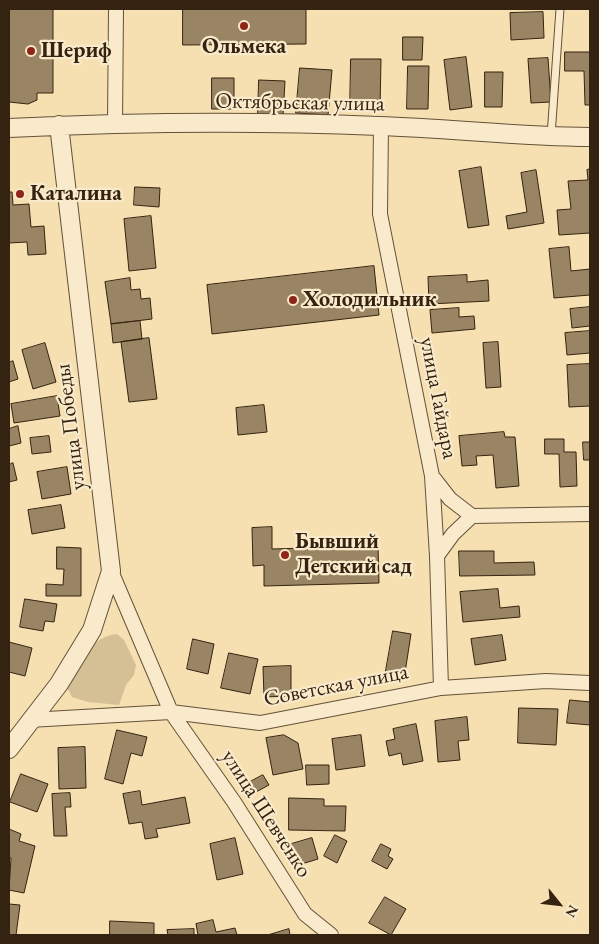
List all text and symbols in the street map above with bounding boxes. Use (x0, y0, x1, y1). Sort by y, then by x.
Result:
marker: Ольмека (238, 20, 250, 32)
place label: Ольмека (202, 34, 286, 60)
place label: Шериф (41, 38, 112, 64)
marker: Шериф (25, 45, 37, 57)
street label: Октябрьская улица (215, 88, 385, 118)
place label: Каталина (30, 181, 122, 207)
marker: Каталина (14, 188, 26, 200)
place label: Холодильник (303, 287, 437, 313)
marker: Холодильник (287, 294, 299, 306)
street label: улица Гайдара (413, 335, 463, 461)
street label: улица Победы (50, 362, 92, 492)
place label: Бывший Детский сад (295, 529, 412, 580)
marker: Бывший Детский сад (279, 549, 291, 561)
street label: Советская улица (262, 659, 410, 713)
street label: улица Шевченко (215, 745, 317, 883)
north arrow (534, 879, 584, 929)
text: N (562, 902, 583, 921)

